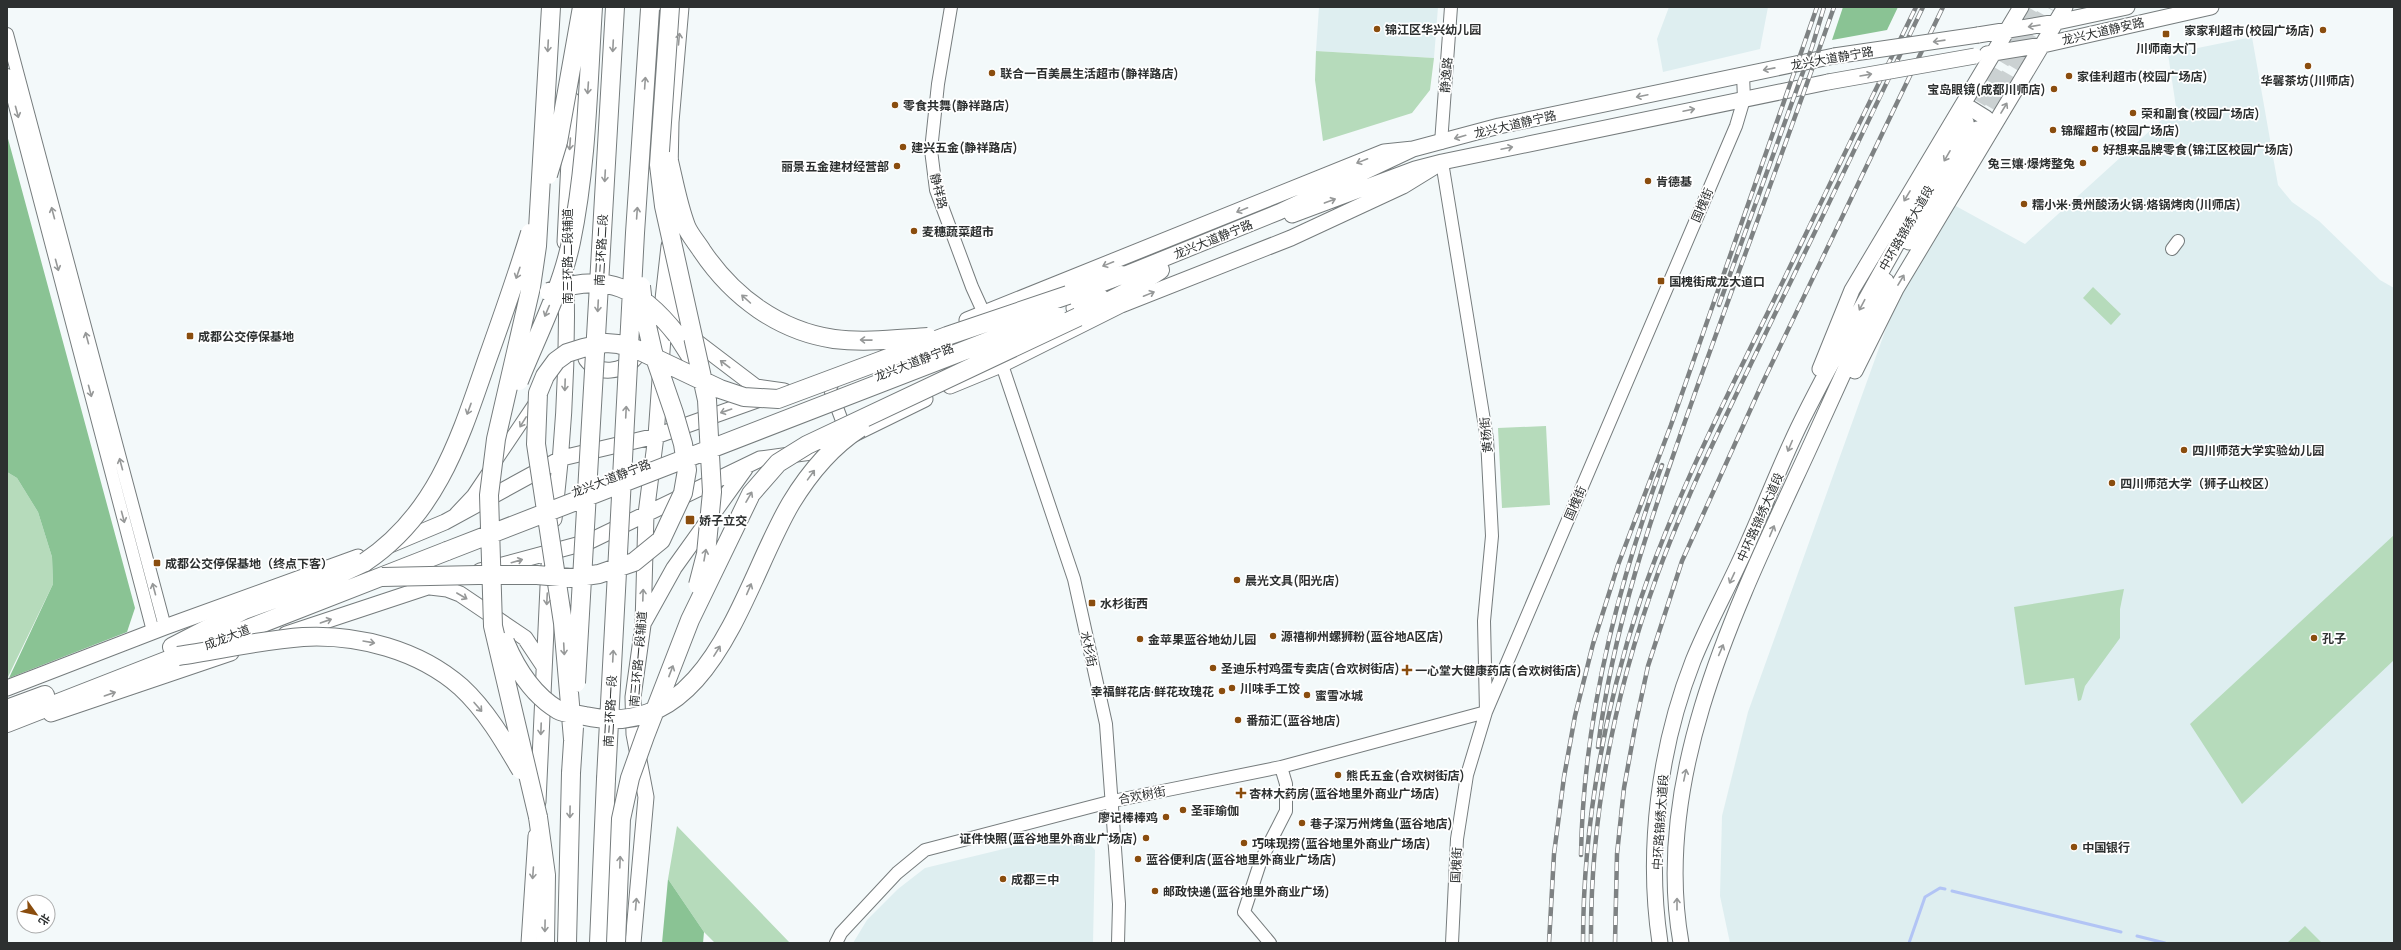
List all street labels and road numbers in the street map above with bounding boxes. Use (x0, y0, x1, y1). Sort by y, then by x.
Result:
street label: 龙兴大道静安路 (2060, 13, 2146, 49)
street label: 龙兴大道静宁路 (1789, 42, 1875, 74)
street label: 静逸路 (1436, 56, 1456, 94)
street label: 龙兴大道静宁路 (1472, 106, 1558, 142)
street label: 静祥路 (926, 171, 952, 211)
street label: 中环路锦绣大道段 (1875, 182, 1937, 274)
street label: 国槐街 (1687, 185, 1717, 225)
street label: 南三环路二段辅道 (559, 208, 576, 304)
street label: 南三环路二段 (591, 214, 611, 286)
street label: 龙兴大道静宁路 (1171, 215, 1255, 263)
street label: 龙兴大道静宁路 (872, 339, 956, 385)
street label: 黄杨街 (1476, 416, 1496, 454)
street label: 龙兴大道静宁路 (569, 455, 653, 501)
street label: 中环路锦绣大道段 (1733, 470, 1787, 564)
street label: 国槐街 (1560, 483, 1590, 523)
street label: 南三环路一段辅道 (625, 610, 651, 708)
street label: 成龙大道 (202, 620, 252, 654)
street label: 水杉街 (1077, 630, 1101, 668)
street label: 南三环路一段 (600, 675, 620, 747)
street label: 中环路锦绣大道段 (1648, 774, 1672, 870)
street label: 合欢树街 (1117, 782, 1167, 808)
street label: 国槐街 (1447, 847, 1465, 883)

